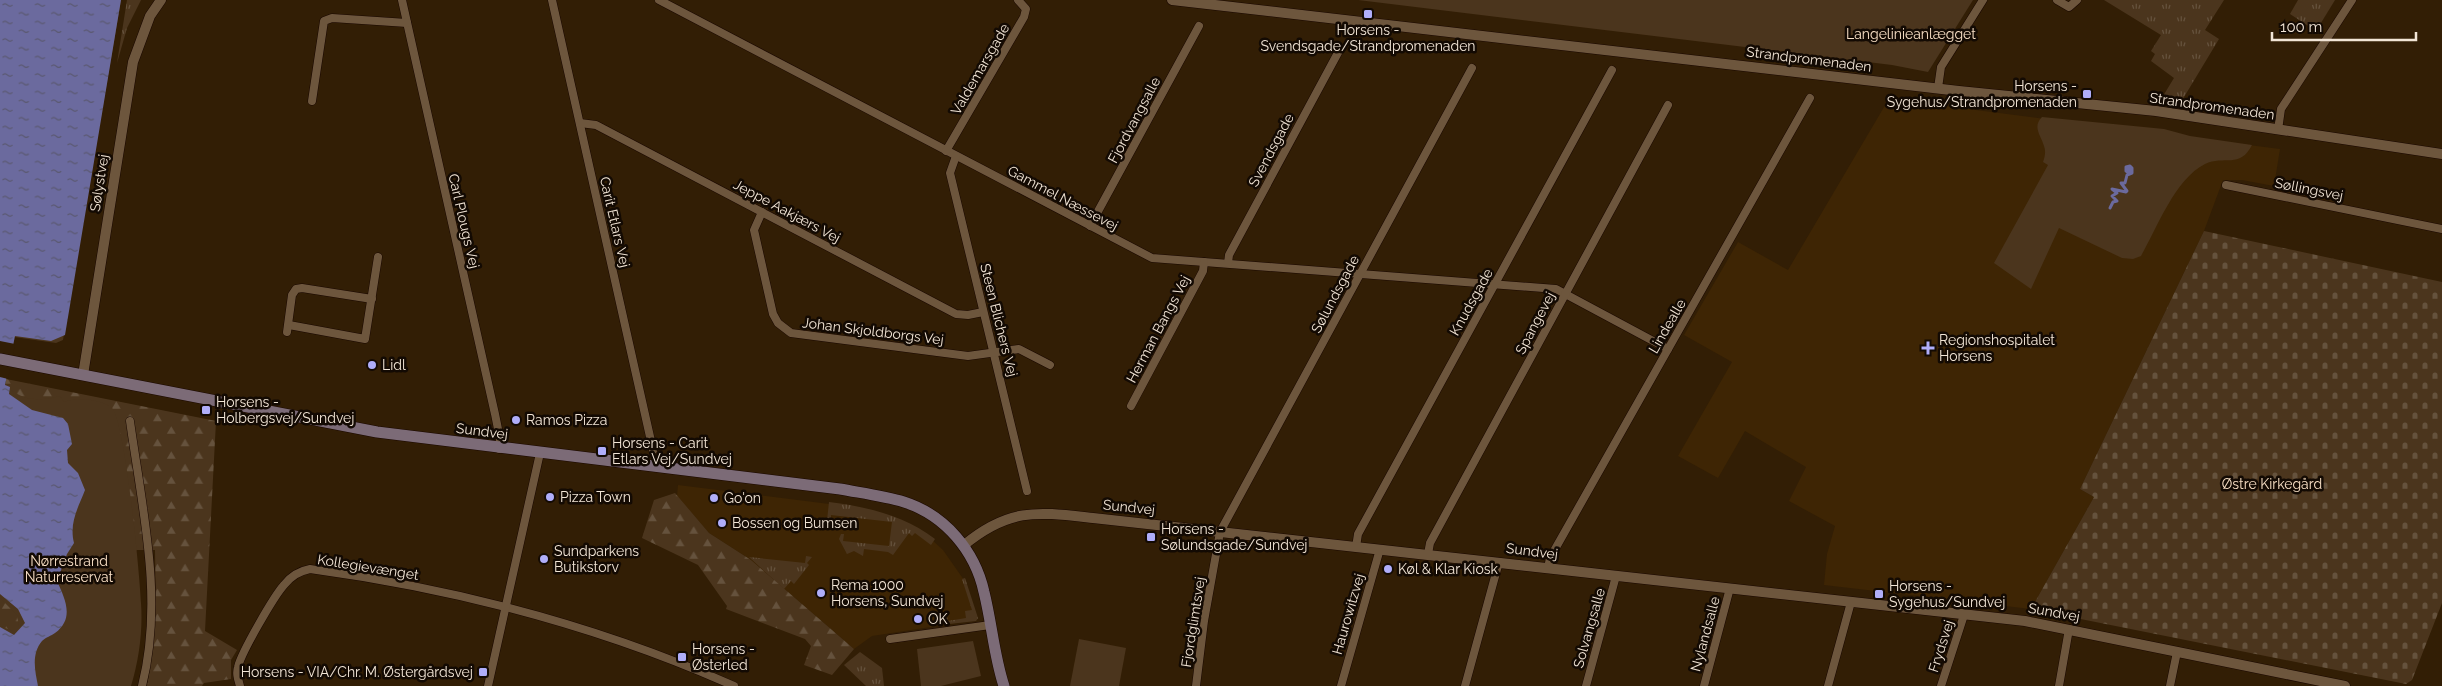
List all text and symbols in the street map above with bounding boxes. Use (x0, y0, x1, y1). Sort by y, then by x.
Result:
marker: Horsens - Svendsgade/Strandpromenaden (1362, 8, 1374, 20)
scale bar (2272, 10, 2416, 42)
text: 100 m (2280, 18, 2322, 36)
street label: Valdemarsgade (947, 21, 1013, 117)
place label: Horsens - Svendsgade/Strandpromenaden (1260, 22, 1476, 54)
park label: Langelinieanlægget (1846, 26, 1976, 42)
street label: Strandpromenaden (1745, 43, 1873, 75)
street label: Fjordvangsalle (1105, 74, 1163, 166)
place label: Horsens - Sygehus/Strandpromenaden (1887, 78, 2077, 110)
marker: Horsens - Sygehus/Strandpromenaden (2081, 88, 2093, 100)
street label: Strandpromenaden (2148, 89, 2276, 123)
street label: Svendsgade (1245, 111, 1297, 189)
street label: Sølystvej (87, 153, 111, 213)
street label: Gammel Næssevej (1005, 162, 1121, 234)
street label: Carl Plougs Vej (445, 172, 483, 270)
street label: Carit Etlars Vej (597, 175, 633, 269)
street label: Søllingsvej (2273, 175, 2345, 203)
street label: Jeppe Aakjærs Vej (731, 176, 843, 246)
street label: Sølundsgade (1308, 252, 1362, 336)
street label: Steen Blichers Vej (977, 262, 1021, 378)
street label: Knudsgade (1446, 266, 1496, 338)
street label: Herman Bangs Vej (1123, 273, 1193, 385)
street label: Spangevej (1512, 289, 1558, 357)
street label: Lindealle (1645, 296, 1689, 356)
street label: Johan Skjoldborgs Vej (801, 314, 945, 348)
place label: Regionshospitalet Horsens (1939, 332, 2055, 364)
marker: Regionshospitalet Horsens (1921, 341, 1935, 355)
place label: Lidl (382, 357, 406, 373)
marker: Lidl (366, 359, 378, 371)
place label: Horsens - Holbergsvej/Sundvej (216, 394, 355, 426)
marker: Horsens - Holbergsvej/Sundvej (200, 404, 212, 416)
place label: Ramos Pizza (526, 412, 607, 428)
marker: Ramos Pizza (510, 414, 522, 426)
street label: Sundvej (455, 420, 509, 442)
place label: Horsens - Carit Etlars Vej/Sundvej (612, 435, 732, 467)
marker: Horsens - Carit Etlars Vej/Sundvej (596, 445, 608, 457)
park label: Østre Kirkegård (2222, 476, 2322, 492)
place label: Pizza Town (560, 489, 631, 505)
place label: Go'on (724, 490, 761, 506)
marker: Pizza Town (544, 491, 556, 503)
marker: Go'on (708, 492, 720, 504)
street label: Sundvej (1102, 496, 1156, 518)
place label: Bossen og Bumsen (732, 515, 857, 531)
marker: Bossen og Bumsen (716, 517, 728, 529)
place label: Horsens - Sølundsgade/Sundvej (1161, 521, 1308, 553)
marker: Horsens - Sølundsgade/Sundvej (1145, 531, 1157, 543)
street label: Sundvej (1505, 540, 1559, 562)
place label: Sundparkens Butikstorv (554, 543, 639, 575)
street label: Kollegievænget (316, 551, 420, 583)
park label: Nørrestrand Naturreservat (25, 553, 114, 585)
marker: Sundparkens Butikstorv (538, 553, 550, 565)
place label: Køl & Klar Kiosk (1398, 561, 1499, 577)
marker: Køl & Klar Kiosk (1382, 563, 1394, 575)
street label: Haurowitzvej (1329, 572, 1367, 656)
street label: Fjordglimtsvej (1178, 576, 1208, 668)
place label: Rema 1000 Horsens, Sundvej (831, 577, 943, 609)
place label: Horsens - Sygehus/Sundvej (1889, 578, 2005, 610)
street label: Solvangsalle (1570, 586, 1608, 670)
marker: Rema 1000 Horsens, Sundvej (815, 587, 827, 599)
marker: Horsens - Sygehus/Sundvej (1873, 588, 1885, 600)
street label: Nylandsalle (1687, 595, 1723, 673)
street label: Sundvej (2027, 600, 2081, 624)
place label: OK (928, 611, 948, 627)
marker: OK (912, 613, 924, 625)
street label: Frydsvej (1925, 618, 1957, 674)
place label: Horsens - Østerled (692, 641, 755, 673)
marker: Horsens - Østerled (676, 651, 688, 663)
place label: Horsens - VIA/Chr. M. Østergårdsvej (241, 664, 473, 680)
marker: Horsens - VIA/Chr. M. Østergårdsvej (477, 666, 489, 678)

